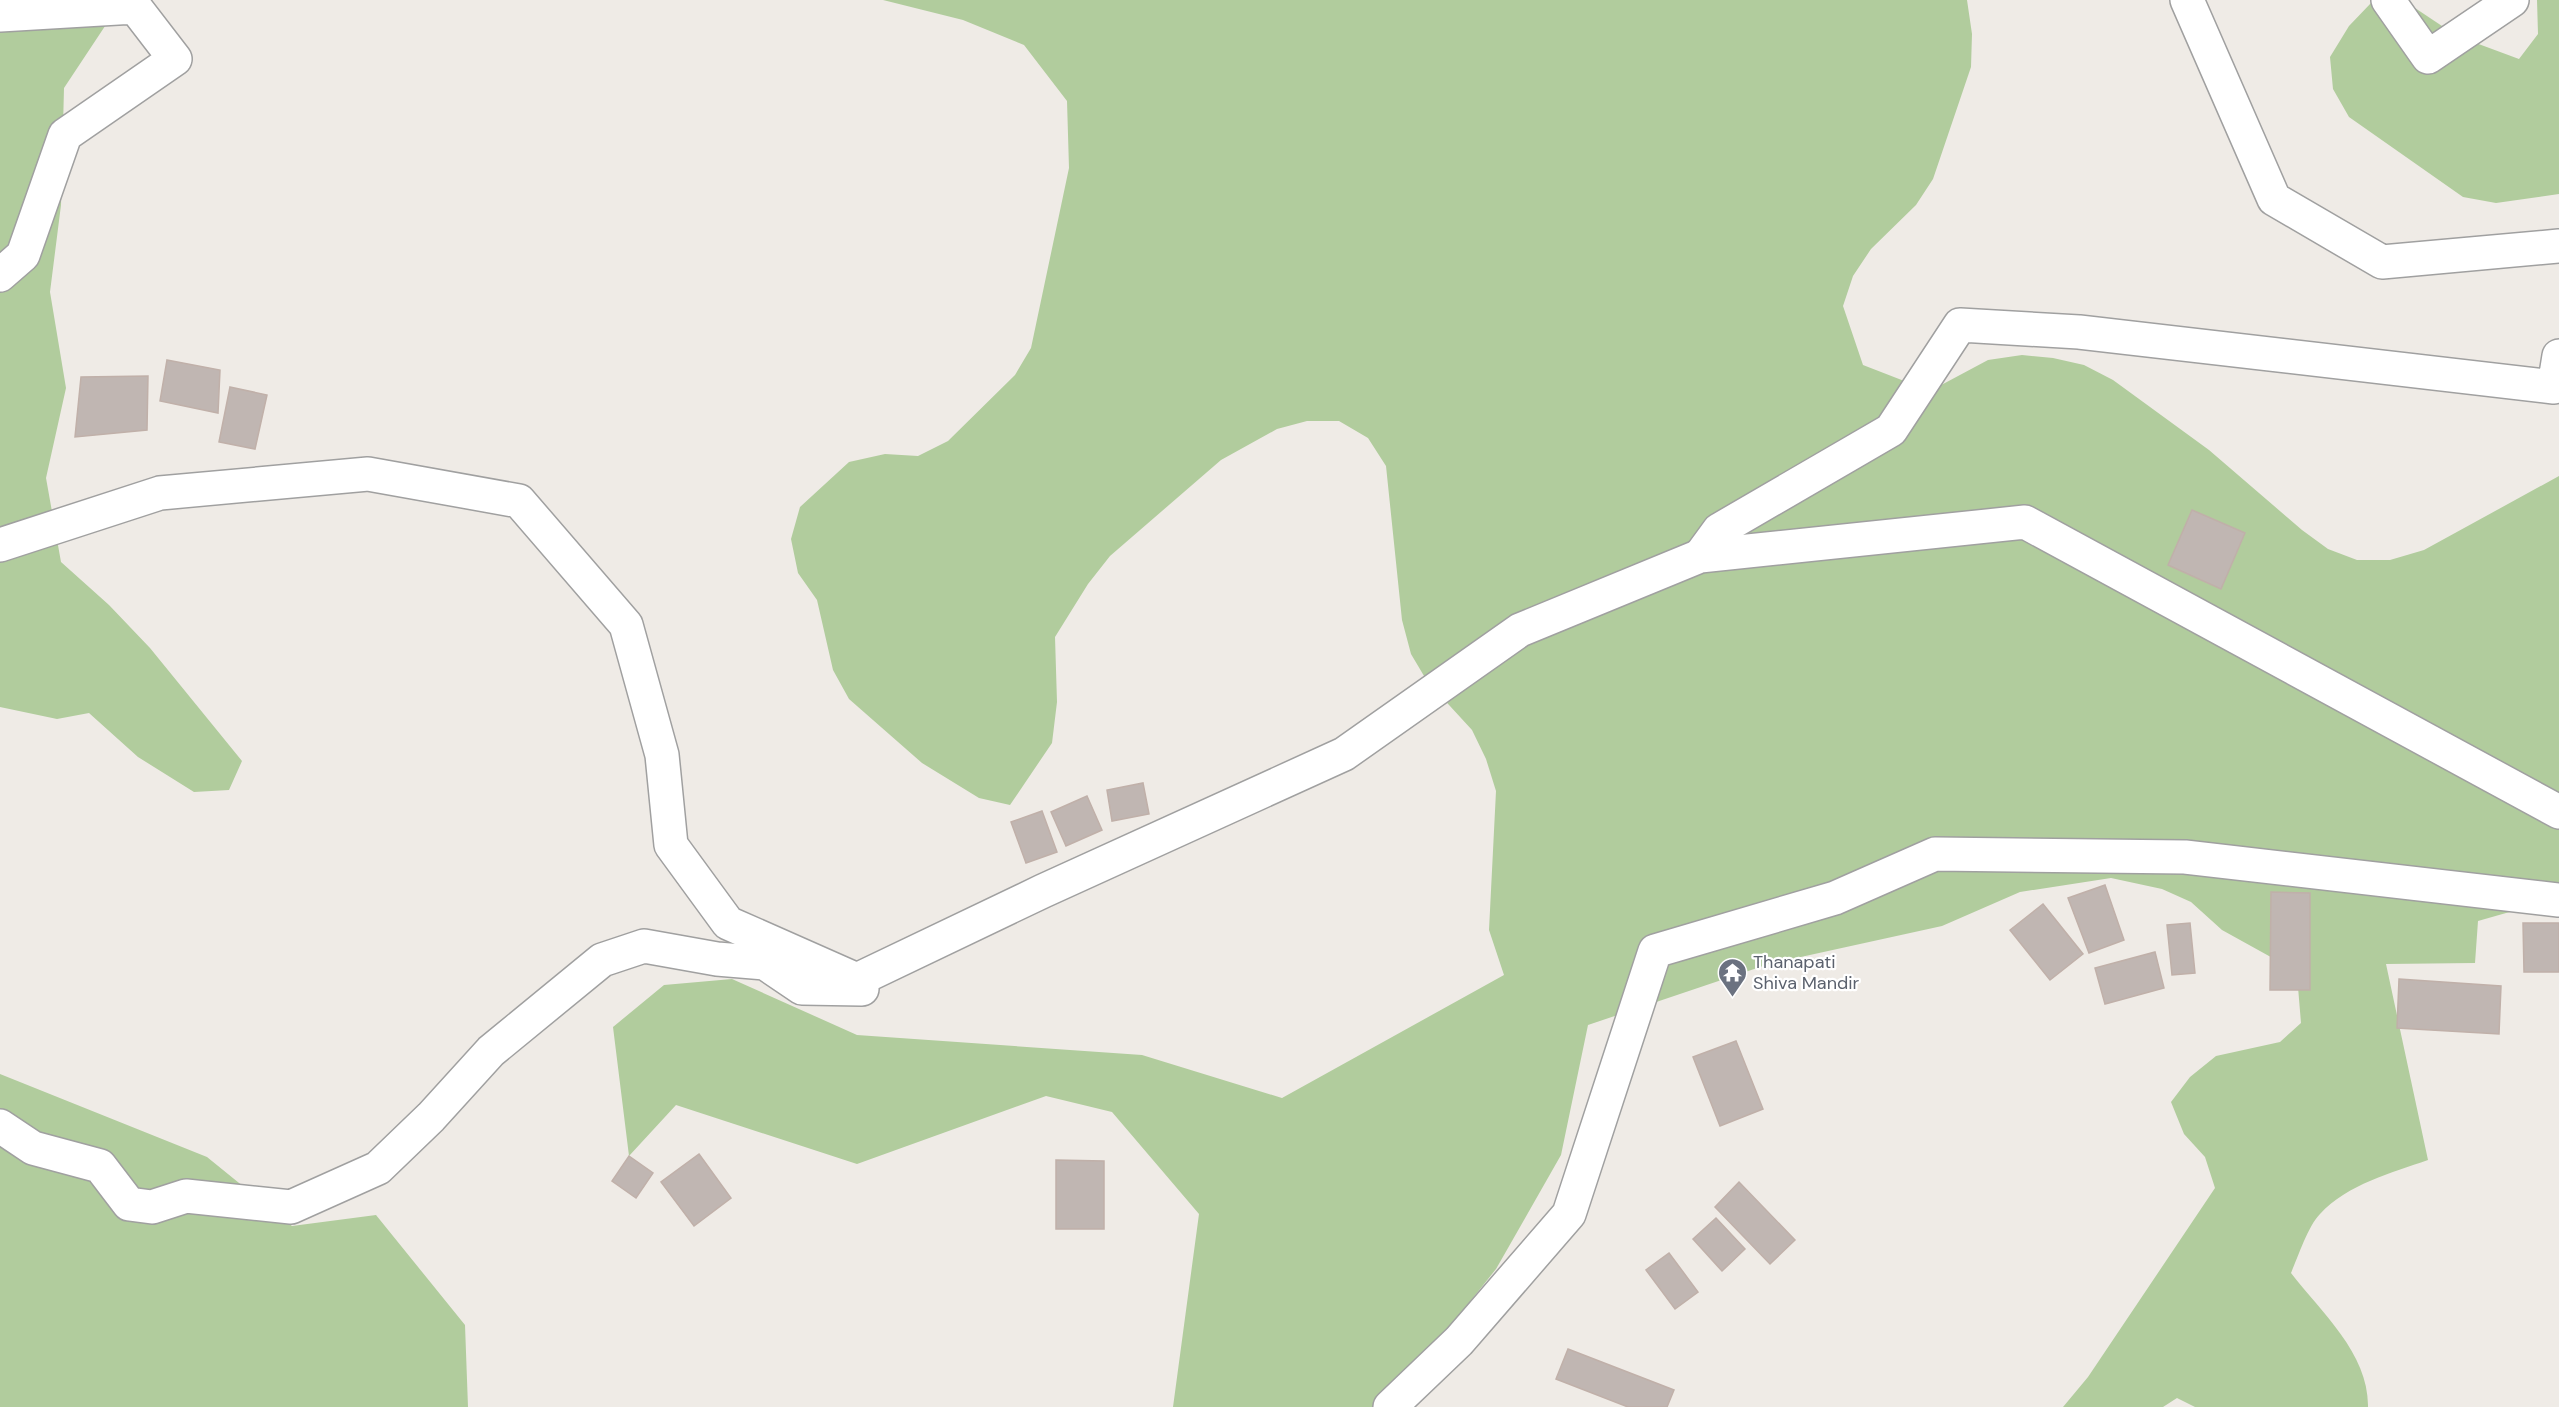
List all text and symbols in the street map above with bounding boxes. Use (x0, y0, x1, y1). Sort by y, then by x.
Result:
place label: Thanapati Shiva Mandir (1753, 950, 1860, 995)
temple icon: Thanapati Shiva Mandir (1716, 956, 1748, 998)

